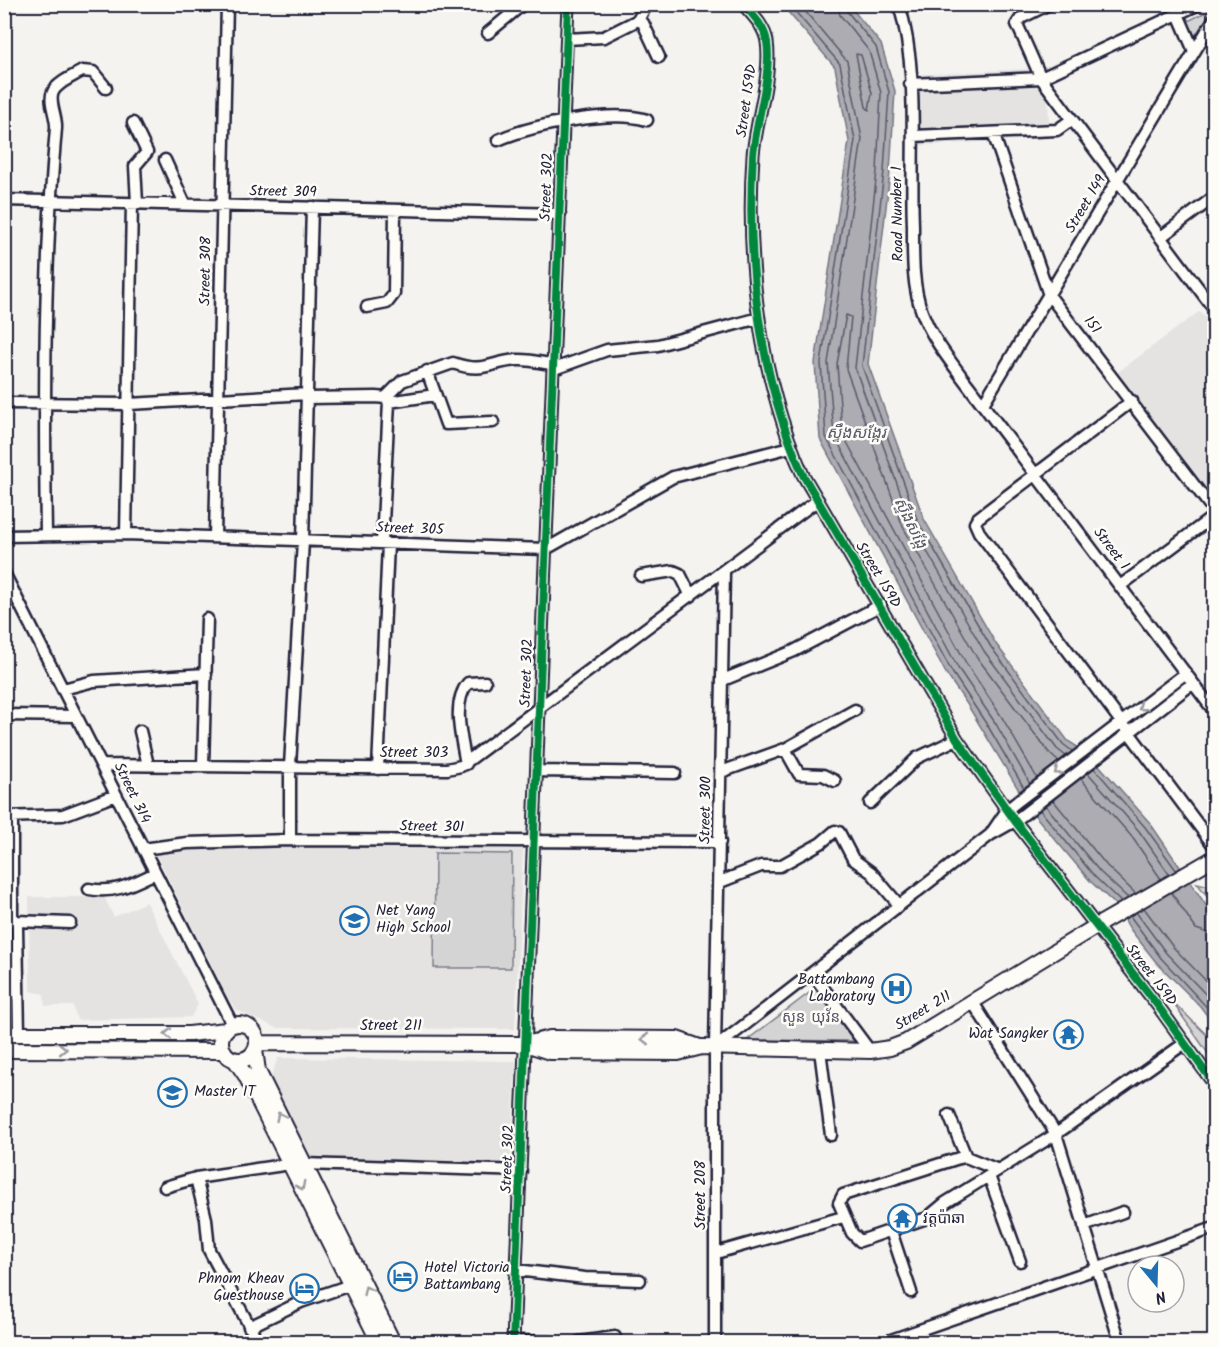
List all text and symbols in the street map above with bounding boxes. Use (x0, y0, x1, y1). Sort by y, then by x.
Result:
street label: Street 159D (730, 62, 764, 139)
street label: Street 302 (534, 152, 560, 222)
street label: Road Number 1 (885, 166, 911, 262)
street label: Street 149 (1059, 170, 1113, 238)
street label: Street 309 (249, 179, 318, 205)
street label: Street 308 (193, 235, 219, 306)
street label: 151 (1077, 311, 1107, 339)
water label: ស្ទឹងសង្កែរ (826, 421, 888, 446)
water label: ស្ទឹងសង្កែ (887, 493, 934, 554)
street label: Street 305 (376, 516, 445, 542)
street label: Street 1 (1087, 522, 1135, 576)
street label: Street 159D (849, 537, 907, 613)
street label: Street 302 (514, 638, 540, 708)
one-way arrow (1137, 699, 1148, 710)
street label: Street 303 (380, 741, 449, 765)
street label: Street 314 (107, 758, 157, 828)
one-way arrow (1053, 763, 1064, 774)
street label: Street 300 (693, 775, 719, 844)
street label: Street 301 (399, 814, 465, 840)
place label: Net Yang High School (376, 899, 451, 940)
school or university icon: Net Yang High School (339, 904, 371, 936)
street label: Street 159D (1119, 939, 1183, 1012)
place label: Battambang Laboratory (798, 968, 876, 1009)
hospital icon: Battambang Laboratory (880, 973, 912, 1005)
street label: Street 211 (890, 985, 956, 1037)
park label: សួន យុវ័ន (782, 1006, 840, 1030)
street label: Street 211 (360, 1014, 422, 1038)
temple icon: Wat Sangker (1053, 1018, 1085, 1050)
place label: Wat Sangker (969, 1022, 1049, 1046)
one-way arrow (163, 1028, 172, 1040)
one-way arrow (641, 1033, 650, 1045)
one-way arrow (58, 1043, 67, 1055)
school or university icon: Master IT (157, 1076, 189, 1108)
place label: Master IT (194, 1080, 257, 1104)
one-way arrow (276, 1111, 287, 1122)
street label: Street 302 (495, 1124, 521, 1194)
street label: Street 208 (689, 1159, 713, 1230)
one-way arrow (294, 1179, 305, 1190)
temple icon: វត្តប៉ាឆា (886, 1203, 918, 1235)
place label: វត្តប៉ាឆា (923, 1207, 965, 1231)
north arrow (1126, 1254, 1186, 1314)
place label: Hotel Victoria Battambang (424, 1256, 510, 1297)
hotel icon: Hotel Victoria Battambang (387, 1261, 419, 1293)
place label: Phnom Kheav Guesthouse (198, 1267, 285, 1308)
hotel icon: Phnom Kheav Guesthouse (289, 1272, 321, 1304)
text: N (1152, 1283, 1169, 1310)
one-way arrow (362, 1286, 374, 1297)

